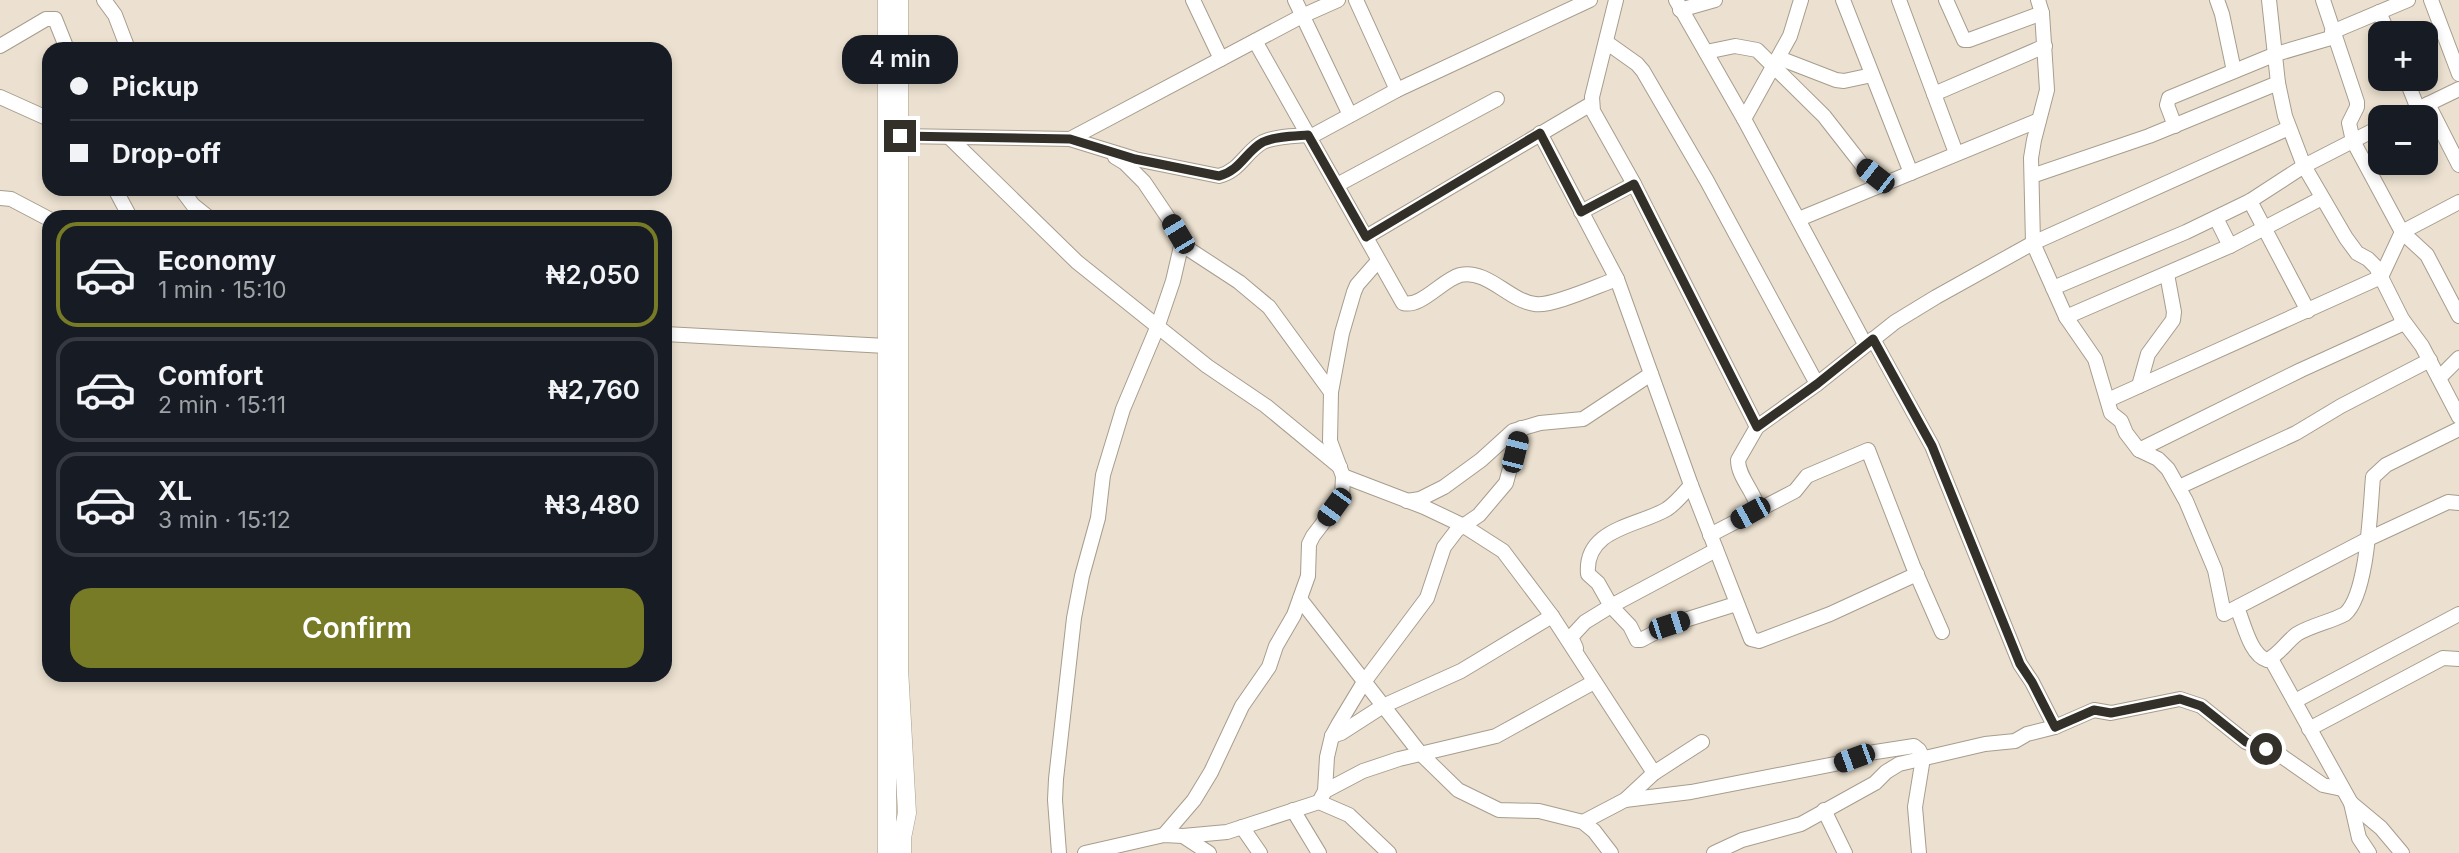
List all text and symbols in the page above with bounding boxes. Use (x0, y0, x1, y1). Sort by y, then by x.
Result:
map controls (2368, 21, 2438, 175)
button: + (2368, 21, 2438, 91)
callout: 4 min (842, 34, 958, 83)
text: 4 min (869, 45, 931, 73)
text: Pickup (112, 71, 199, 102)
button: − (2368, 105, 2438, 175)
route end (884, 120, 916, 152)
text: Drop-off (112, 138, 221, 169)
car (1852, 155, 1899, 197)
car (1159, 211, 1198, 257)
icon: car (74, 243, 137, 306)
text: Economy (158, 245, 276, 276)
text: ₦2,050 (546, 259, 640, 290)
text: 1 min · 15:10 (158, 276, 287, 304)
icon: car (74, 358, 137, 421)
text: Comfort (158, 360, 263, 391)
text: ₦2,760 (548, 374, 640, 405)
text: 2 min · 15:11 (158, 391, 286, 419)
car (1500, 429, 1531, 475)
icon: car (74, 473, 137, 536)
text: XL (158, 475, 192, 506)
car (1314, 484, 1355, 530)
text: ₦3,480 (545, 489, 640, 520)
car (1727, 494, 1774, 532)
text: 3 min · 15:12 (158, 506, 291, 534)
button: Confirm (70, 588, 644, 668)
car (1646, 609, 1693, 641)
route start (2250, 733, 2282, 765)
car (1831, 741, 1878, 775)

